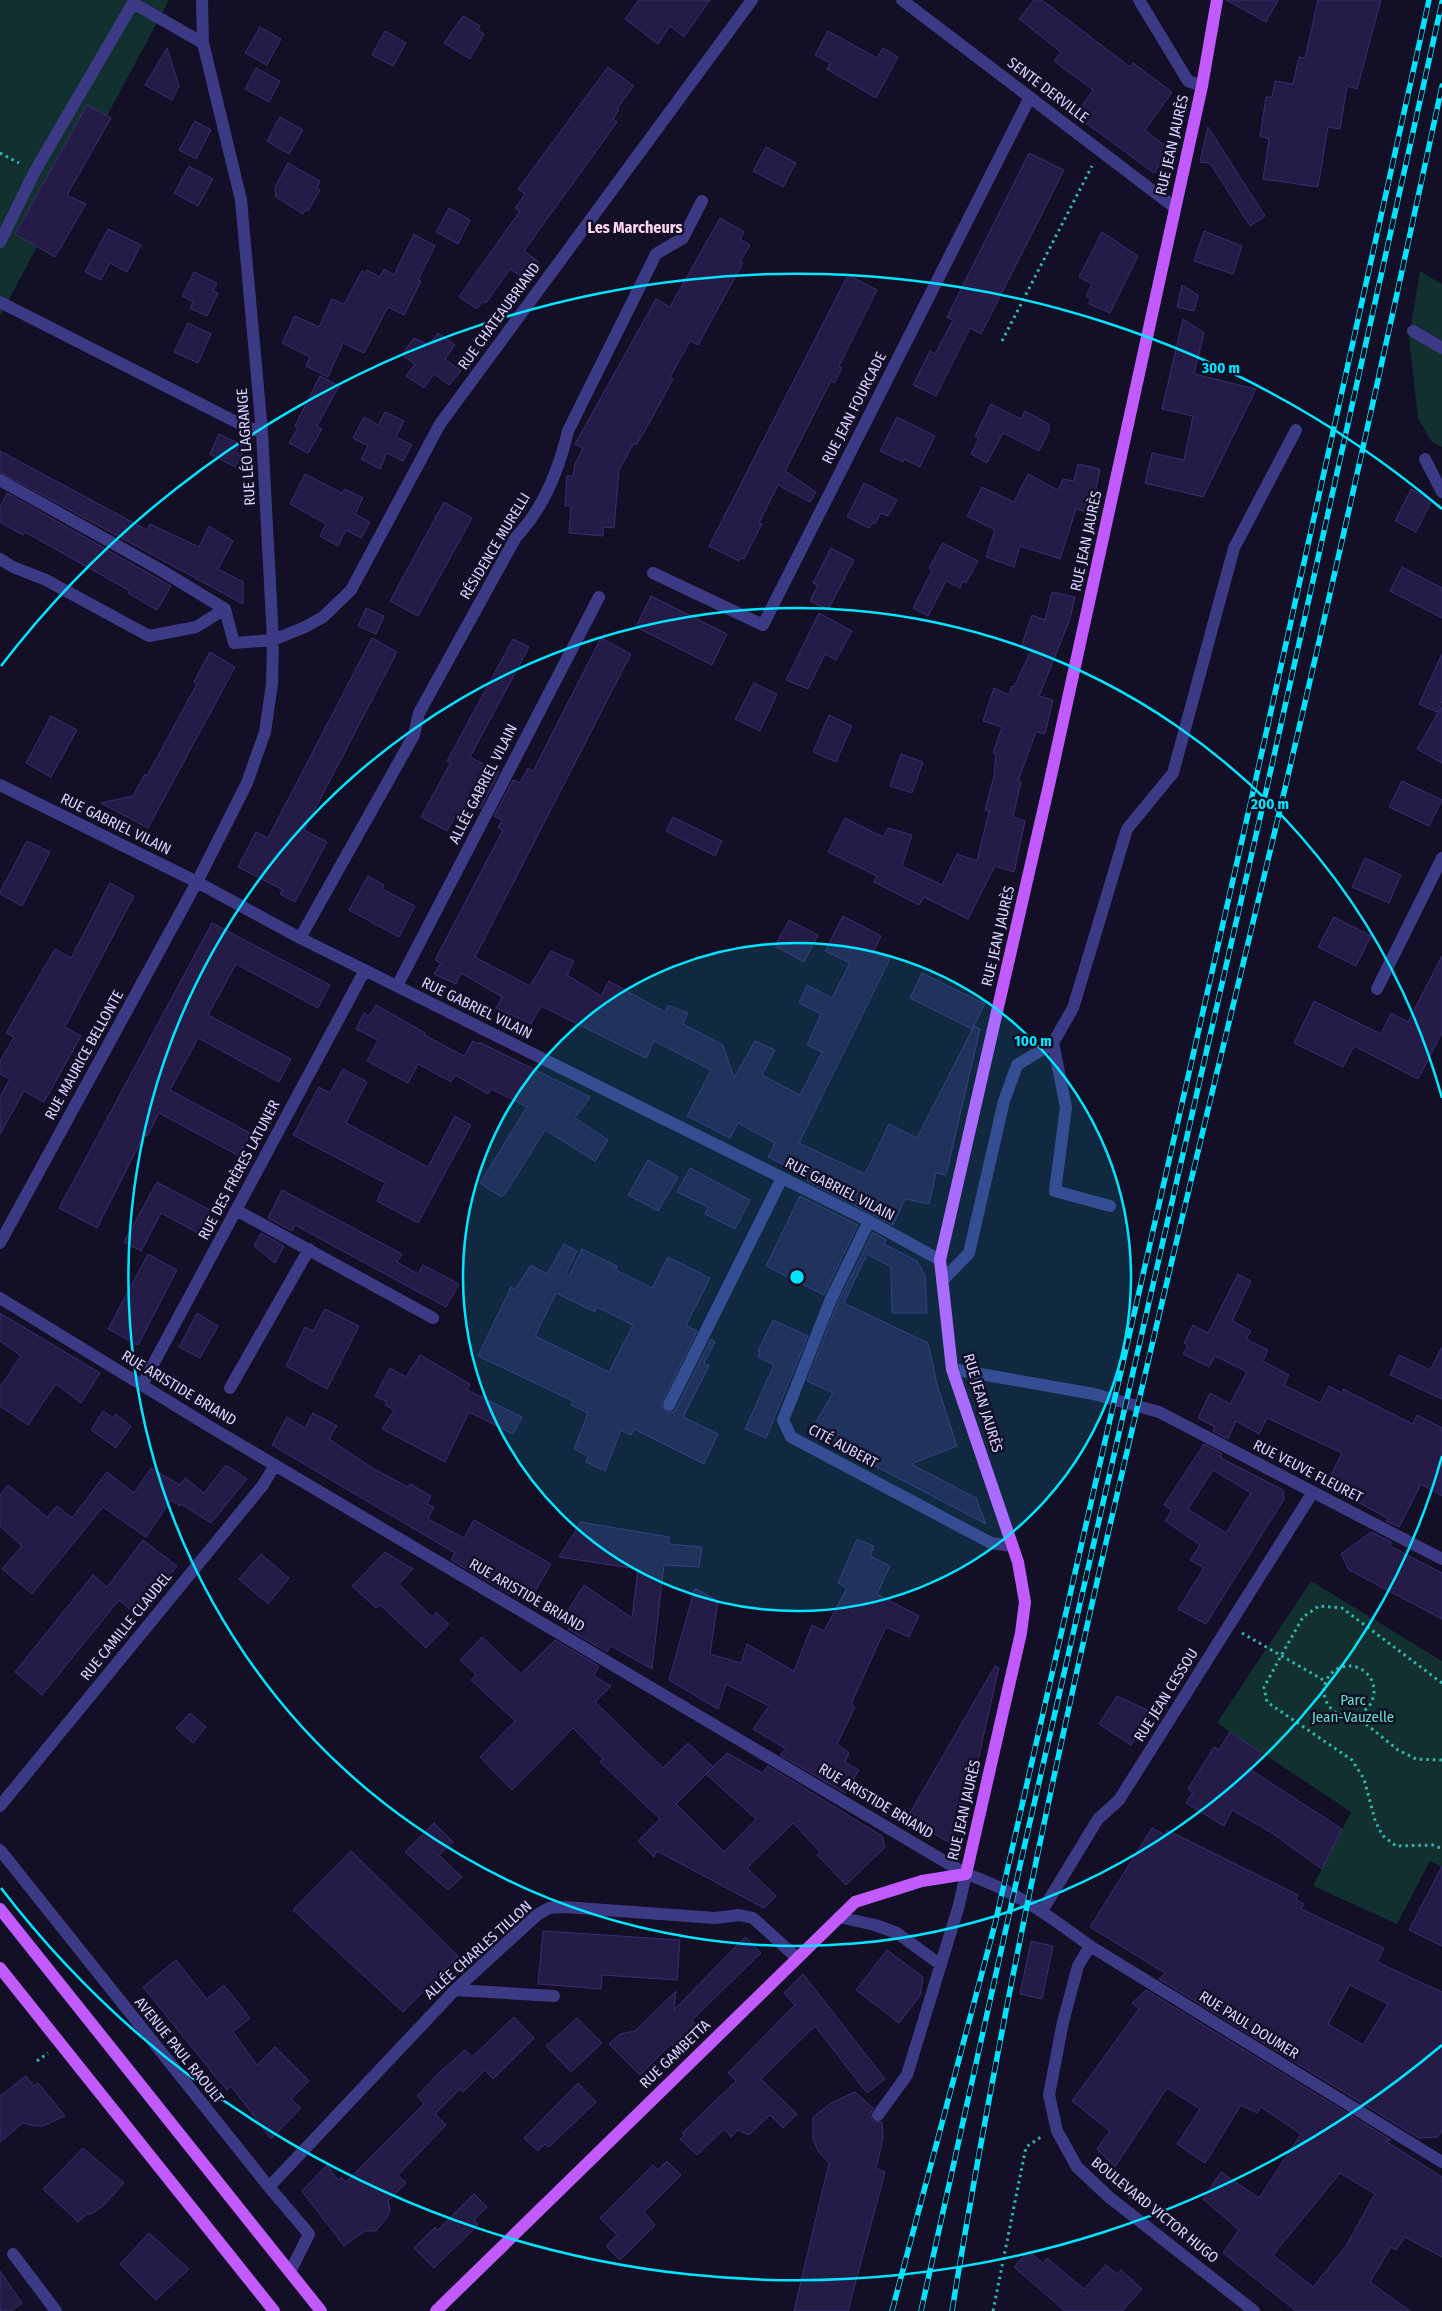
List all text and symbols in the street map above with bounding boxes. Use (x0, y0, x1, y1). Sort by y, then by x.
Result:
street label: SENTE DERVILLE (1004, 54, 1092, 126)
street label: RUE JEAN JAURÈS (1152, 93, 1192, 197)
district label: Les Marcheurs (588, 218, 682, 237)
street label: RUE CHATEAUBRIAND (454, 259, 544, 373)
street label: RUE JEAN FOURCADE (818, 349, 890, 467)
text: 300 m (1201, 359, 1240, 377)
street label: RUE LÉO LAGRANGE (233, 388, 259, 506)
street label: RÉSIDENCE MURELLI (456, 489, 534, 603)
street label: RUE JEAN JAURÈS (1067, 489, 1105, 593)
street label: ALLÉE GABRIEL VILAIN (445, 721, 521, 847)
street label: RUE GABRIEL VILAIN (58, 789, 174, 859)
text: 200 m (1250, 795, 1289, 813)
street label: RUE JEAN JAURÈS (978, 884, 1018, 988)
street label: RUE GABRIEL VILAIN (419, 973, 535, 1043)
street label: RUE MAURICE BELLONTE (41, 987, 127, 1123)
text: 100 m (1014, 1032, 1052, 1050)
street label: RUE DES FRÈRES LATUNER (195, 1097, 283, 1243)
street label: RUE GABRIEL VILAIN (782, 1154, 898, 1224)
centre of rings (788, 1268, 806, 1286)
street label: RUE ARISTIDE BRIAND (118, 1347, 240, 1429)
street label: RUE JEAN JAURÈS (959, 1351, 1007, 1455)
street label: CITÉ AUBERT (805, 1420, 881, 1472)
street label: RUE VEUVE FLEURET (1250, 1436, 1366, 1506)
street label: RUE ARISTIDE BRIAND (466, 1555, 588, 1635)
street label: RUE CAMILLE CLAUDEL (77, 1568, 176, 1684)
street label: RUE JEAN CESSOU (1130, 1645, 1202, 1745)
park label: Parc Jean-Vauzelle (1312, 1691, 1394, 1726)
street label: RUE JEAN JAURÈS (944, 1758, 984, 1862)
street label: RUE ARISTIDE BRIAND (815, 1760, 937, 1842)
street label: ALLÉE CHARLES TILLON (421, 1897, 535, 2003)
street label: RUE PAUL DOUMER (1196, 1987, 1302, 2063)
street label: AVENUE PAUL RAOULT (131, 1993, 227, 2107)
street label: RUE GAMBETTA (636, 2016, 714, 2092)
street label: BOULEVARD VICTOR HUGO (1088, 2153, 1222, 2267)

